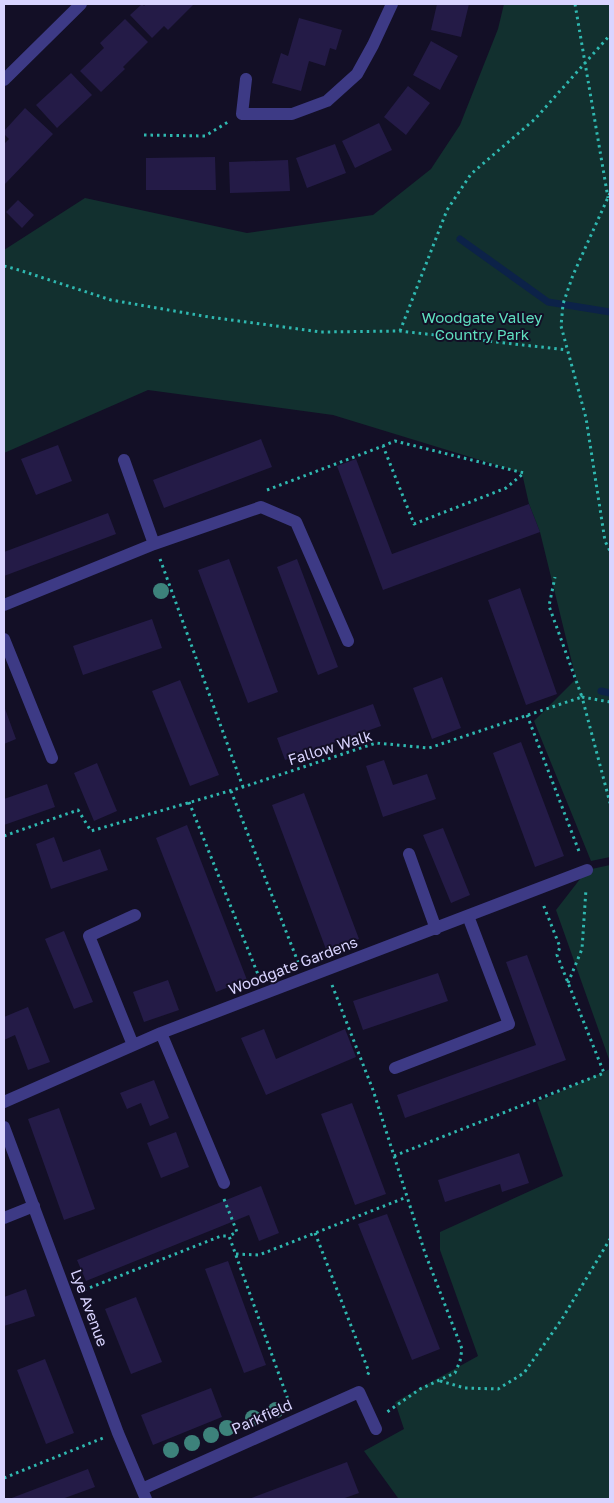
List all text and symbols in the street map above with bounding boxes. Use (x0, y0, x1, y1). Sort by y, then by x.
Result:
park label: Woodgate Valley Country Park (422, 308, 543, 343)
street label: Fallow Walk (286, 726, 374, 768)
street label: Woodgate Gardens (226, 932, 360, 998)
street label: Lye Avenue (68, 1267, 112, 1349)
street label: Parkfield (228, 1395, 295, 1437)

